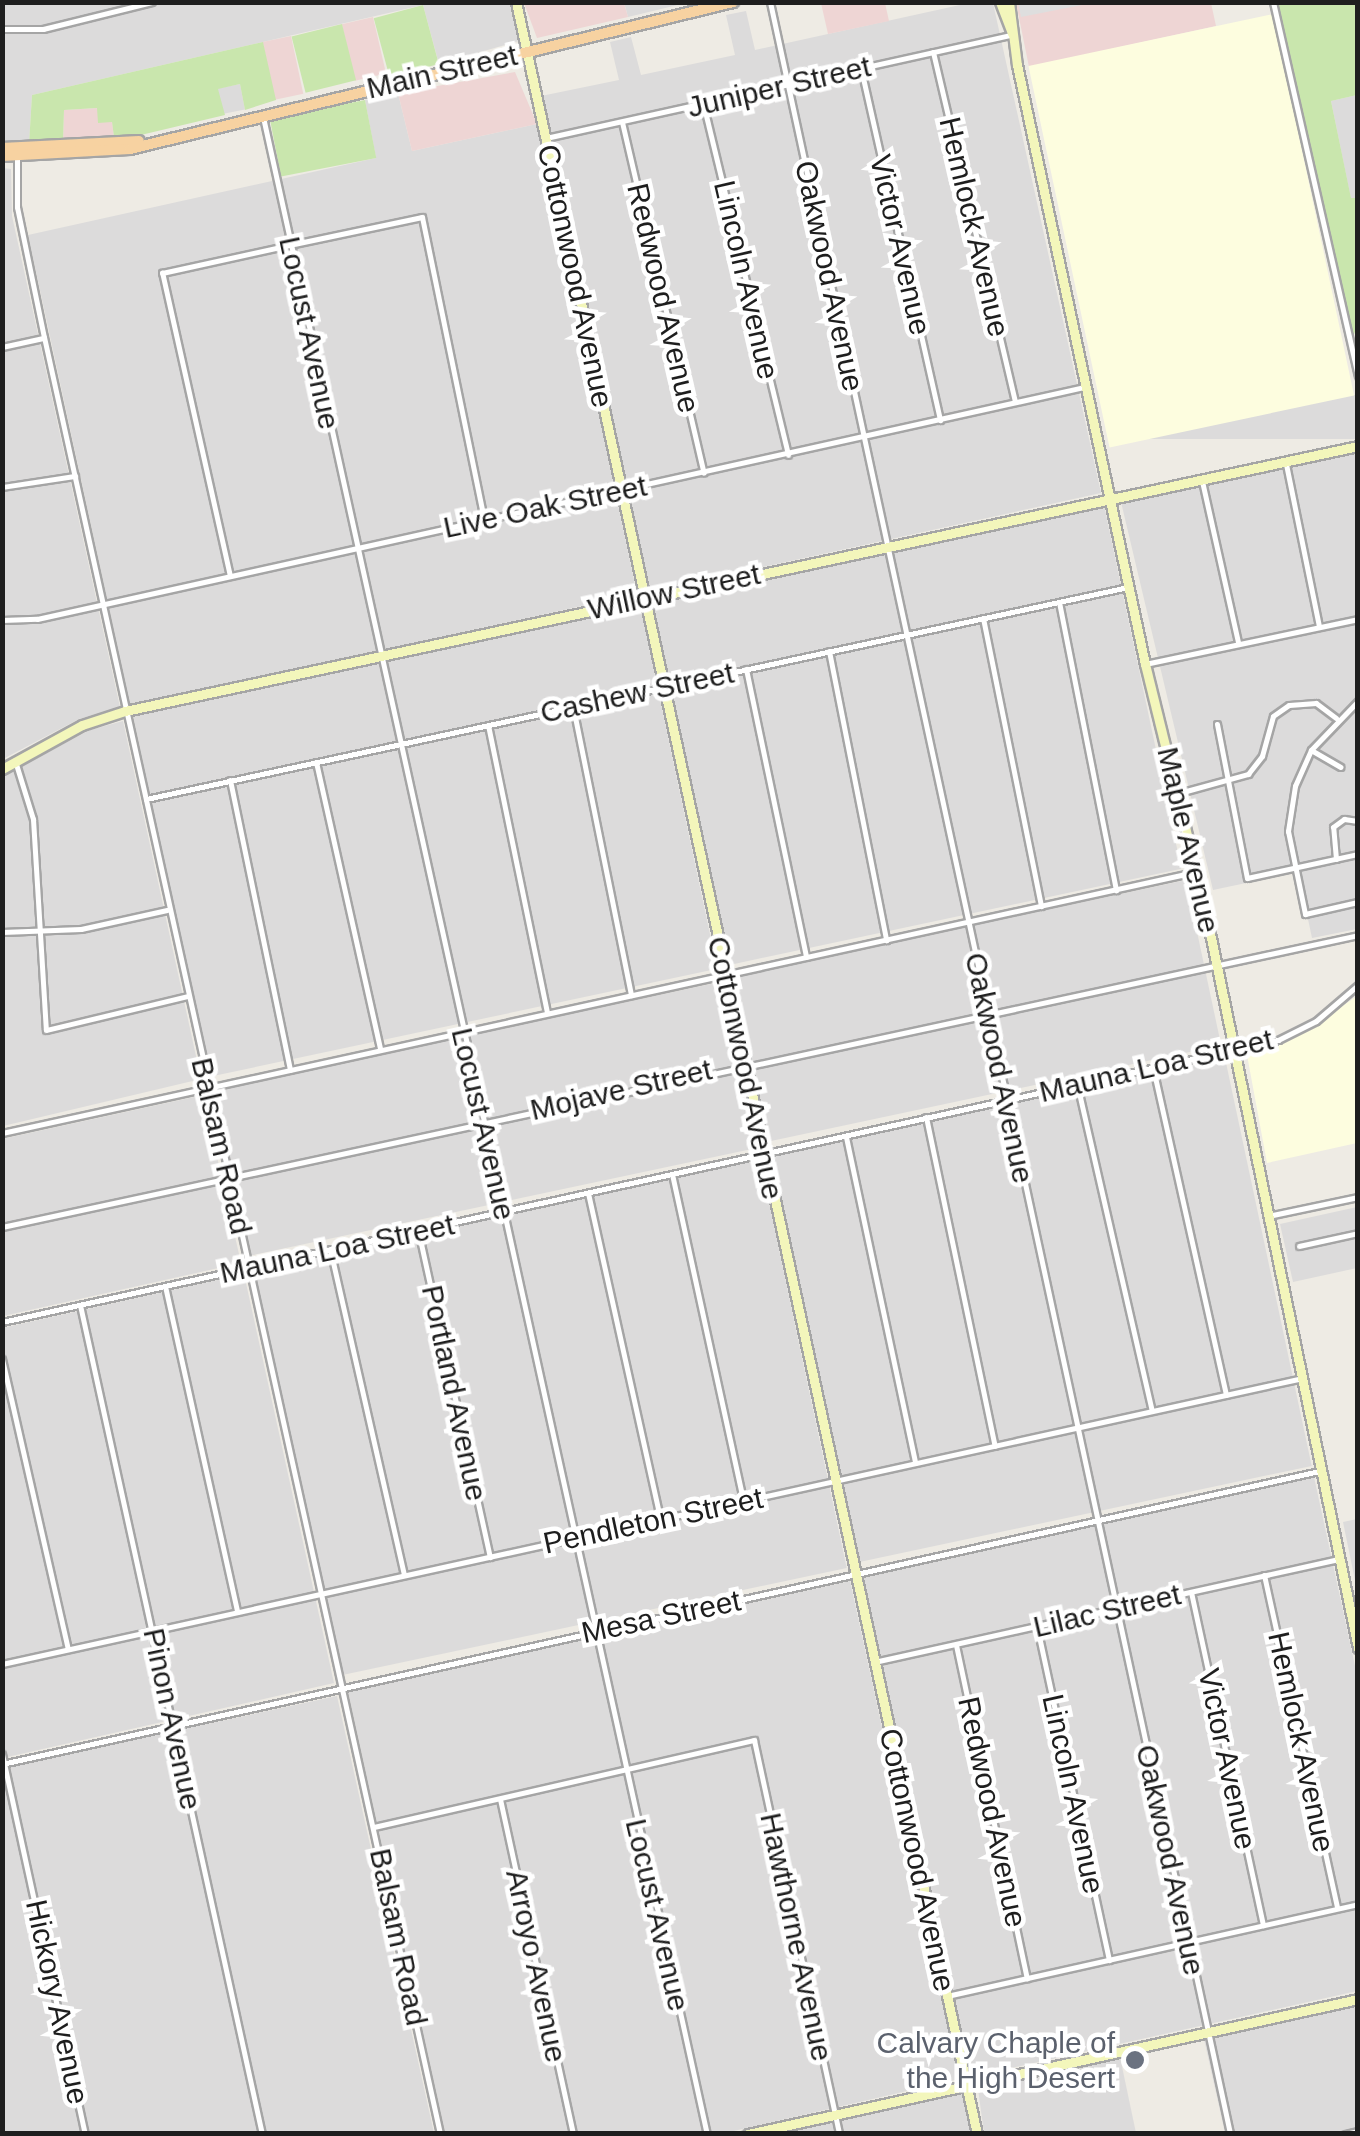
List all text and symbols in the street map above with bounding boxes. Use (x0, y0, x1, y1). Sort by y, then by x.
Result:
street label: Main Street (363, 37, 521, 107)
street label: Juniper Street (684, 48, 874, 126)
street label: Hemlock Avenue (931, 113, 1017, 341)
street label: Cottonwood Avenue (529, 140, 621, 412)
street label: Victor Avenue (862, 150, 938, 340)
street label: Oakwood Avenue (787, 157, 871, 395)
street label: Lincoln Avenue (705, 176, 787, 384)
street label: Redwood Avenue (619, 179, 707, 417)
street label: Locust Avenue (271, 232, 347, 434)
street label: Live Oak Street (440, 468, 650, 546)
street label: Willow Street (585, 556, 763, 628)
street label: Cashew Street (537, 655, 737, 731)
street label: Maple Avenue (1149, 743, 1227, 937)
street label: Cottonwood Avenue (699, 932, 791, 1204)
street label: Oakwood Avenue (957, 949, 1041, 1187)
street label: Mauna Loa Street (1036, 1022, 1276, 1110)
street label: Locust Avenue (443, 1024, 523, 1224)
street label: Mojave Street (527, 1052, 715, 1128)
street label: Balsam Road (183, 1054, 259, 1238)
street label: Mauna Loa Street (217, 1207, 457, 1291)
street label: Portland Avenue (413, 1281, 495, 1505)
street label: Pendleton Street (540, 1480, 766, 1562)
street label: Lilac Street (1030, 1577, 1184, 1645)
street label: Mesa Street (578, 1583, 744, 1651)
street label: Pinon Avenue (135, 1624, 209, 1814)
street label: Hemlock Avenue (1260, 1628, 1342, 1856)
street label: Victor Avenue (1190, 1664, 1264, 1854)
street label: Lincoln Avenue (1034, 1690, 1112, 1898)
street label: Redwood Avenue (950, 1693, 1034, 1931)
street label: Cottonwood Avenue (871, 1724, 963, 1996)
street label: Oakwood Avenue (1128, 1741, 1212, 1979)
street label: Hawthorne Avenue (752, 1809, 840, 2065)
street label: Locust Avenue (617, 1815, 697, 2015)
street label: Balsam Road (362, 1845, 434, 2029)
street label: Arroyo Avenue (498, 1865, 574, 2067)
street label: Hickory Avenue (18, 1896, 96, 2108)
place label: Calvary Chaple of the High Desert (877, 2025, 1115, 2096)
marker: Calvary Chaple of the High Desert (1124, 2049, 1146, 2071)

